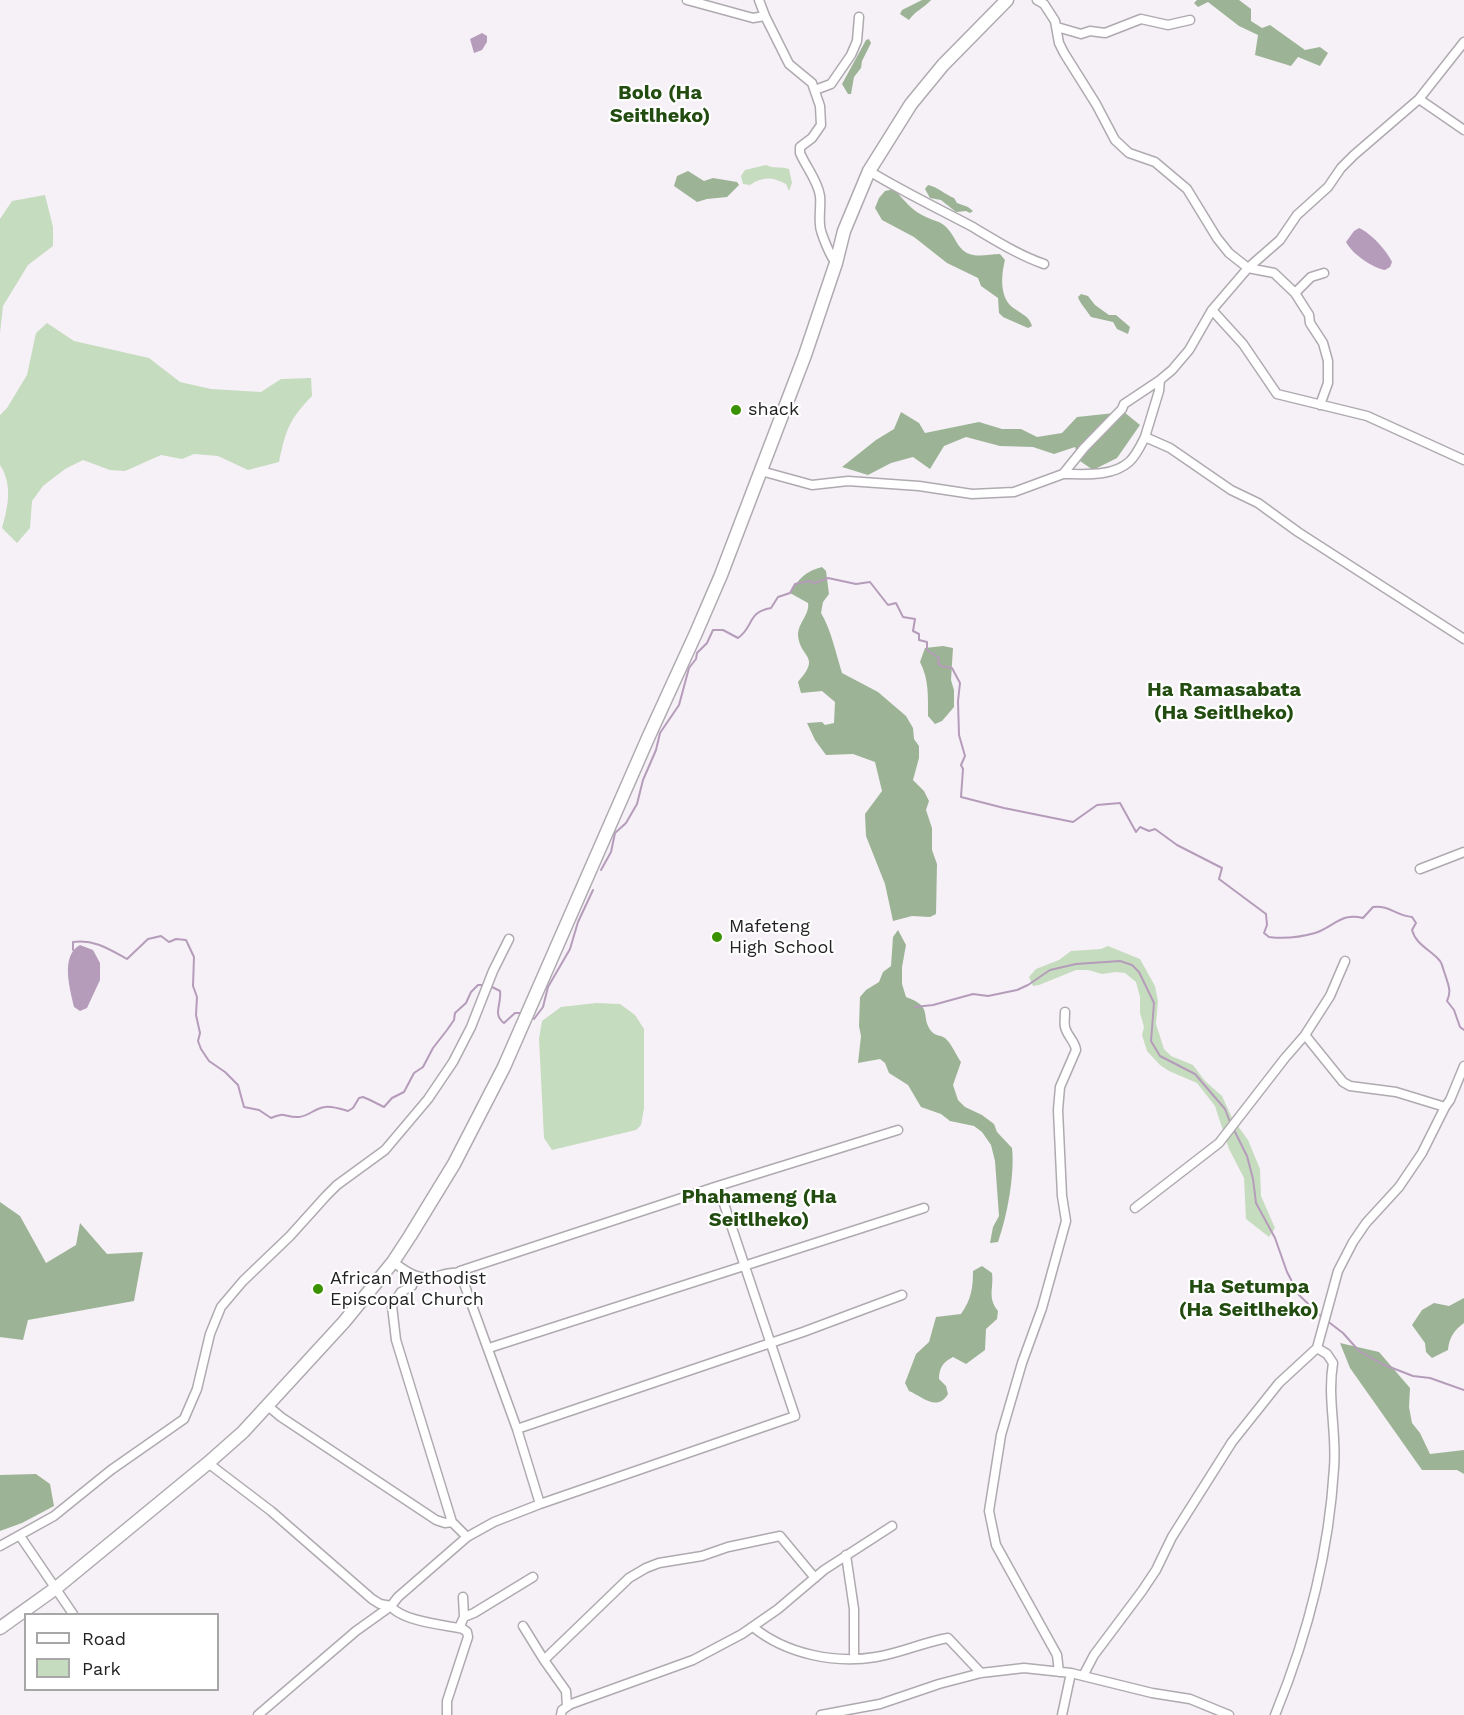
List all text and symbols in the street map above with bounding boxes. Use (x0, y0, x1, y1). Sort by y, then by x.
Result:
district label: Bolo (Ha Seitlheko) (610, 81, 710, 128)
place label: shack (748, 399, 799, 421)
marker: shack (729, 403, 743, 417)
district label: Ha Ramasabata (Ha Seitlheko) (1147, 678, 1301, 725)
place label: Mafeteng High School (729, 916, 834, 958)
marker: Mafeteng High School (710, 930, 724, 944)
district label: Phahameng (Ha Seitlheko) (681, 1185, 837, 1232)
place label: African Methodist Episcopal Church (330, 1268, 486, 1310)
district label: Ha Setumpa (Ha Seitlheko) (1179, 1275, 1319, 1322)
marker: African Methodist Episcopal Church (311, 1282, 325, 1296)
legend (24, 1613, 219, 1691)
text: Road (82, 1628, 126, 1649)
text: Park (82, 1658, 121, 1679)

